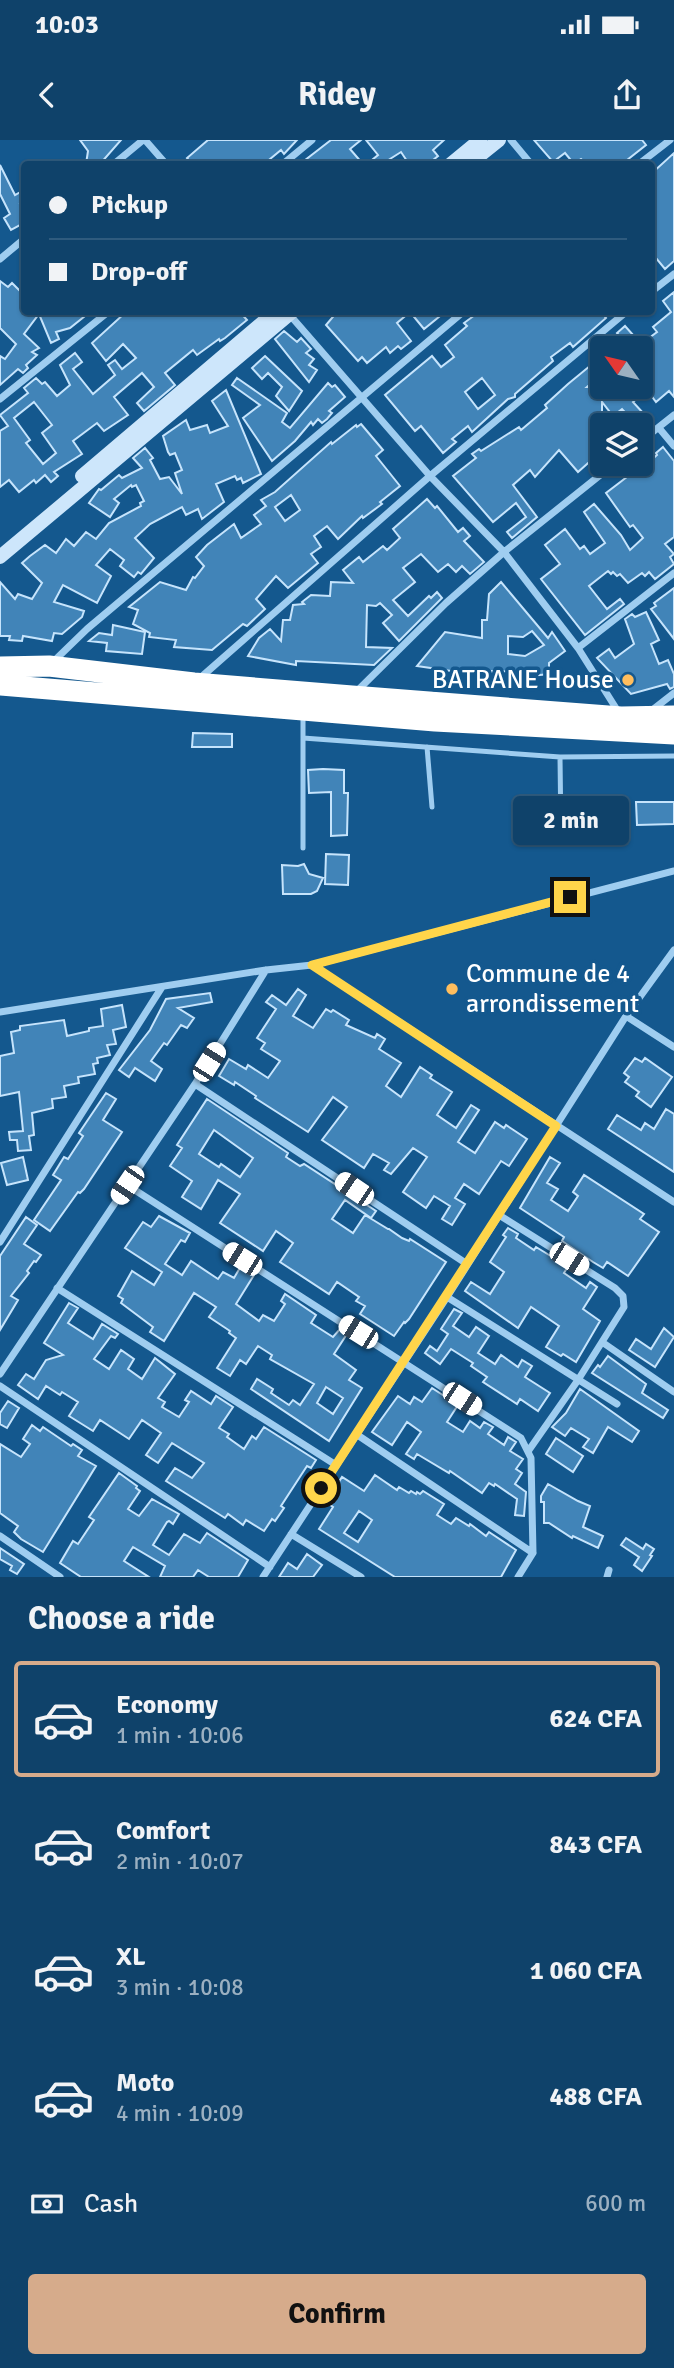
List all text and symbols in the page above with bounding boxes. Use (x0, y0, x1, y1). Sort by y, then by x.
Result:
text: 10:03 (35, 9, 99, 41)
text: Ridey (298, 75, 376, 114)
icon: back (28, 76, 66, 114)
icon: share (608, 76, 646, 114)
text: Pickup (91, 189, 168, 221)
text: Drop-off (91, 256, 187, 288)
north arrow (590, 336, 653, 399)
map controls (590, 336, 653, 476)
button: layers (590, 413, 653, 476)
place label: BATRANE House (432, 664, 614, 696)
marker: BATRANE House (620, 672, 636, 688)
callout: 2 min (512, 796, 628, 844)
text: 2 min (543, 806, 599, 835)
route end (554, 881, 586, 913)
place label: Commune de 4 arrondissement (466, 958, 639, 1020)
marker: Commune de 4 arrondissement (444, 981, 460, 997)
car (189, 1039, 230, 1085)
car (107, 1162, 148, 1208)
car (331, 1169, 378, 1209)
car (219, 1239, 266, 1279)
car (546, 1239, 593, 1279)
car (335, 1312, 382, 1352)
car (439, 1379, 486, 1419)
route start (305, 1472, 337, 1504)
text: Choose a ride (28, 1599, 215, 1638)
icon: car (32, 1688, 95, 1751)
text: Economy (116, 1689, 218, 1721)
text: 624 CFA (550, 1703, 642, 1735)
text: 1 min · 10:06 (116, 1721, 244, 1750)
icon: car (32, 1814, 95, 1877)
text: Comfort (116, 1815, 210, 1847)
text: 843 CFA (550, 1829, 642, 1861)
text: 2 min · 10:07 (116, 1847, 244, 1876)
icon: car (32, 1940, 95, 2003)
text: XL (116, 1941, 146, 1973)
text: 1 060 CFA (530, 1955, 642, 1987)
text: 3 min · 10:08 (116, 1973, 244, 2002)
icon: car (32, 2066, 95, 2129)
text: Moto (116, 2067, 174, 2099)
text: 488 CFA (550, 2081, 642, 2113)
text: 4 min · 10:09 (116, 2099, 244, 2128)
icon: cash (28, 2185, 66, 2223)
text: Cash (84, 2188, 138, 2220)
text: 600 m (585, 2189, 646, 2218)
button: Confirm (28, 2274, 646, 2354)

